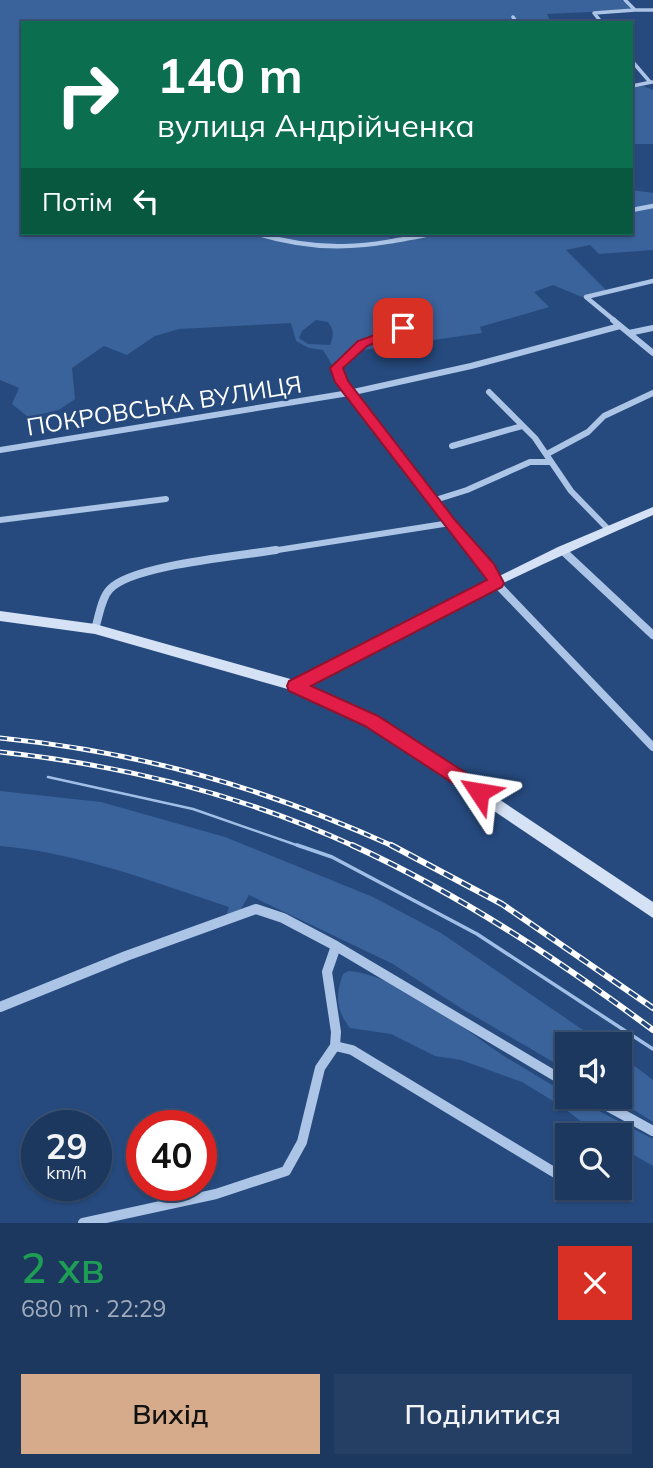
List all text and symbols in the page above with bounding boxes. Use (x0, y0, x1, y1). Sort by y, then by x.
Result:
text: 140 m (157, 44, 303, 105)
icon: right (42, 49, 133, 140)
text: вулиця Андрійченка (157, 105, 475, 145)
icon: left (127, 182, 165, 220)
text: Потім (42, 185, 113, 218)
pin (373, 298, 433, 358)
icon: arrive (384, 309, 422, 347)
street label: ПОКРОВСЬКА ВУЛИЦЯ (24, 368, 304, 442)
position arrow (442, 755, 516, 829)
map controls (555, 1032, 632, 1200)
button: sound (555, 1032, 632, 1109)
speed limit sign: 40 (126, 1110, 217, 1201)
button: search (555, 1123, 632, 1200)
text: 29 (45, 1124, 88, 1168)
text: km/h (46, 1161, 87, 1184)
text: 2 хв (21, 1241, 105, 1294)
button: close (558, 1246, 632, 1320)
text: 680 m · 22:29 (21, 1294, 166, 1323)
button: Вихід (21, 1374, 320, 1454)
button: Поділитися (334, 1374, 632, 1454)

